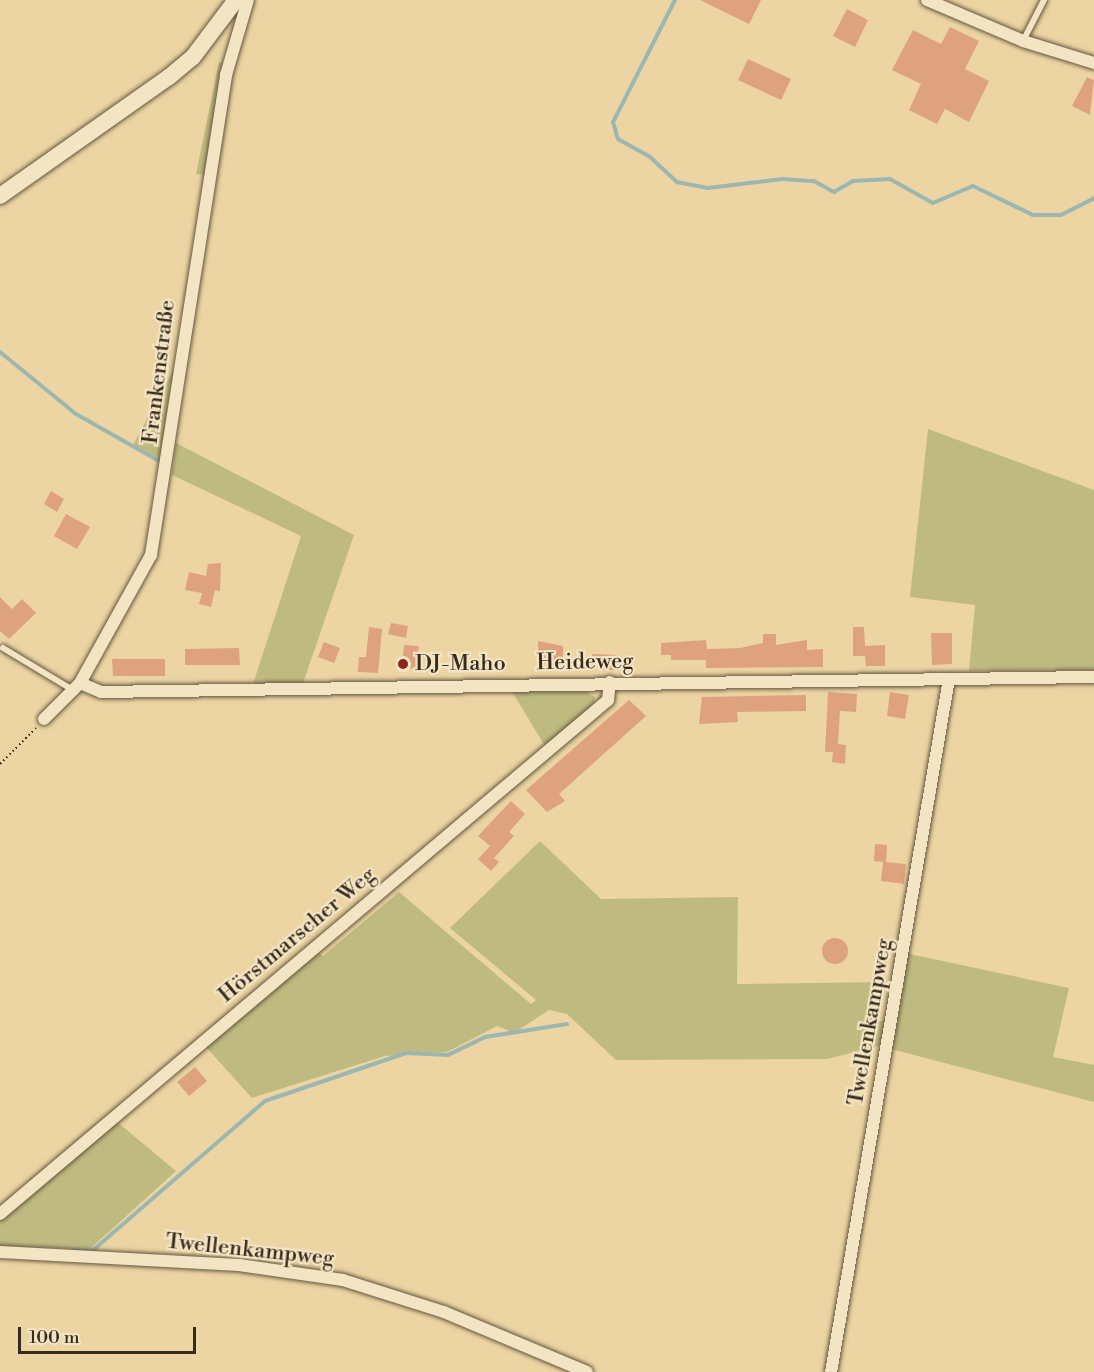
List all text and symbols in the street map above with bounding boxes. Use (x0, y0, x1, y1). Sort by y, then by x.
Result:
street label: Frankenstraße (137, 298, 181, 446)
street label: Heideweg (536, 648, 634, 676)
place label: DJ-Maho (415, 651, 506, 677)
marker: DJ-Maho (396, 657, 410, 671)
street label: Hörstmarscher Weg (213, 862, 381, 1008)
street label: Twellenkampweg (842, 936, 898, 1108)
street label: Twellenkampweg (164, 1228, 336, 1272)
scale bar (21, 1315, 200, 1353)
text: 100 m (29, 1326, 80, 1349)

